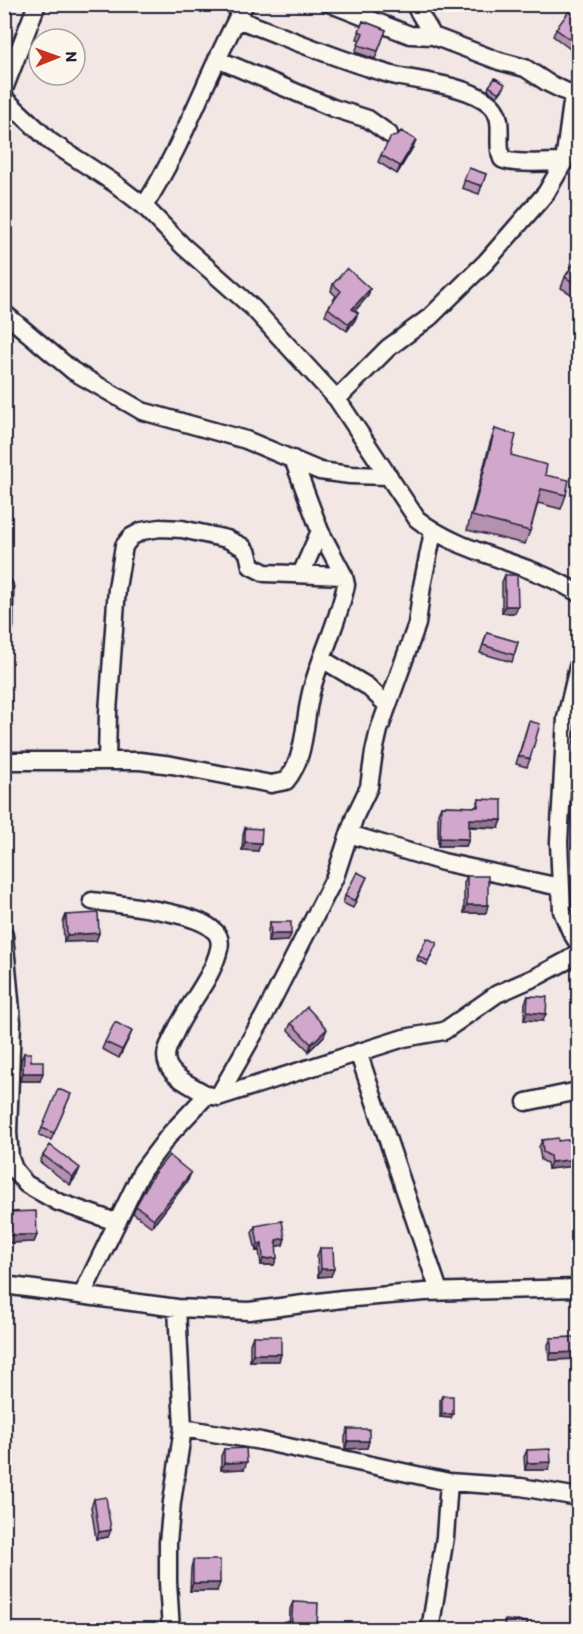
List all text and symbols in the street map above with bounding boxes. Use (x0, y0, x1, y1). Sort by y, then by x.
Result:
north arrow (27, 27, 87, 87)
text: N (62, 51, 81, 62)

